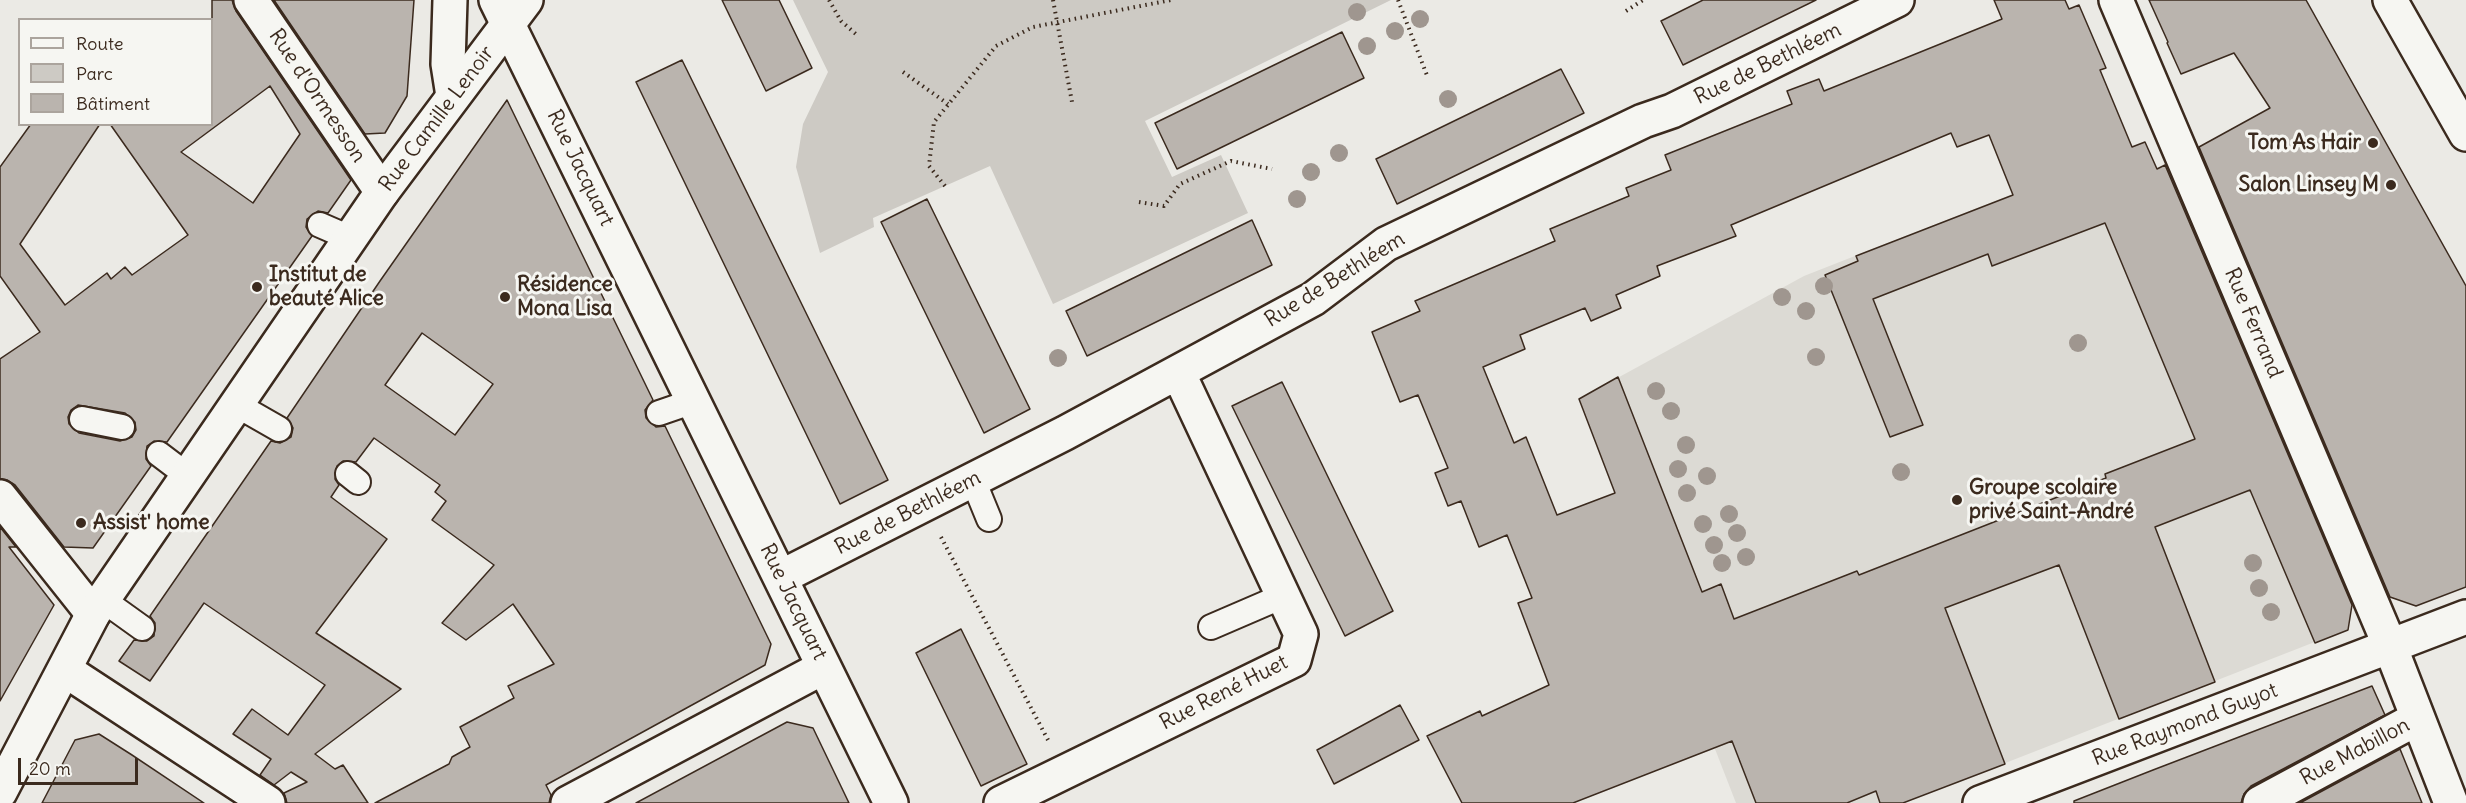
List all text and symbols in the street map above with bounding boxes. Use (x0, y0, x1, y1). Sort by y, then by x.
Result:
legend (18, 18, 213, 126)
street label: Rue de Bethléem (1690, 18, 1846, 110)
street label: Rue d'Ormesson (263, 24, 371, 168)
text: Route (76, 32, 124, 55)
street label: Rue Camille Lenoir (374, 41, 500, 197)
text: Parc (76, 62, 113, 85)
text: Bâtiment (76, 92, 150, 115)
street label: Rue Jacquart (541, 106, 619, 230)
place label: Tom As Hair (2248, 130, 2361, 156)
marker: Tom As Hair (2366, 136, 2380, 150)
place label: Salon Linsey M (2239, 172, 2379, 198)
marker: Salon Linsey M (2384, 178, 2398, 192)
street label: Rue de Bethléem (1260, 227, 1410, 333)
place label: Institut de beauté Alice (269, 262, 384, 312)
street label: Rue Ferrand (2219, 264, 2287, 382)
place label: Résidence Mona Lisa (517, 272, 613, 322)
marker: Institut de beauté Alice (250, 280, 264, 294)
marker: Résidence Mona Lisa (498, 290, 512, 304)
street label: Rue de Bethléem (831, 465, 985, 561)
place label: Groupe scolaire privé Saint-André (1969, 475, 2134, 525)
marker: Groupe scolaire privé Saint-André (1950, 493, 1964, 507)
place label: Assist' home (93, 510, 210, 536)
marker: Assist' home (74, 516, 88, 530)
street label: Rue Jacquart (754, 540, 832, 664)
street label: Rue René Huet (1156, 650, 1292, 736)
street label: Rue Raymond Guyot (2089, 678, 2281, 772)
street label: Rue Mabillon (2296, 713, 2414, 791)
scale bar (21, 746, 141, 784)
text: 20 m (29, 757, 71, 780)

